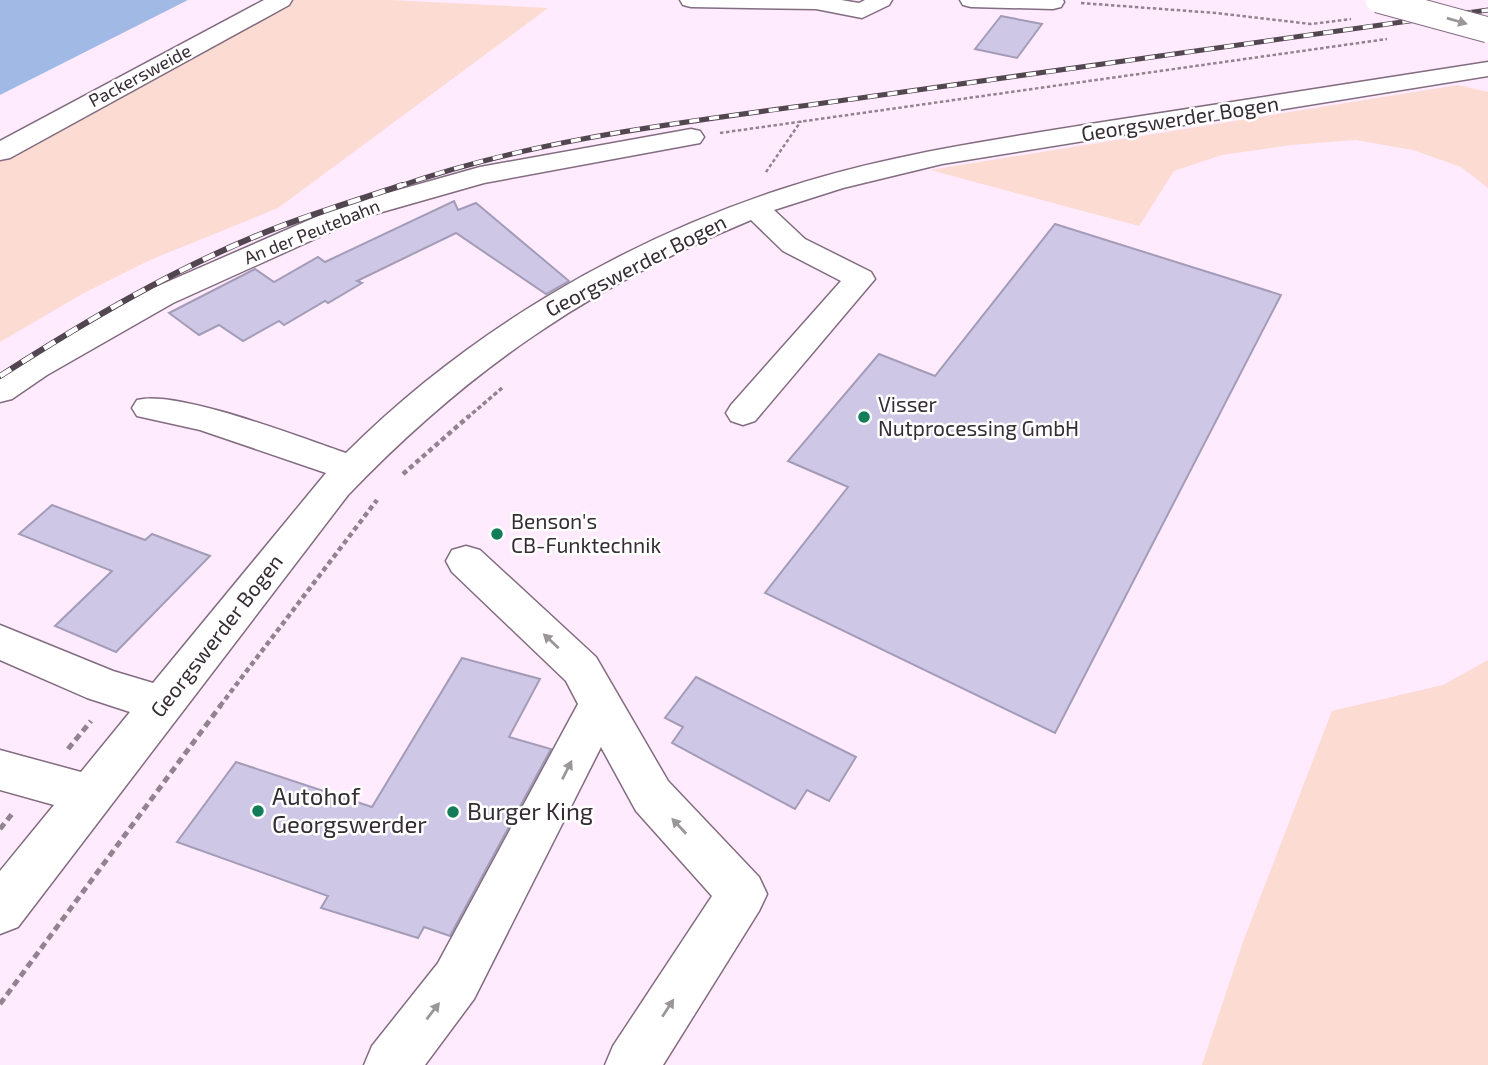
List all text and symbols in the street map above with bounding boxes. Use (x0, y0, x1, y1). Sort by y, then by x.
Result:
one-way arrow (1447, 16, 1468, 26)
street label: Packersweide (84, 39, 195, 111)
street label: Georgswerder Bogen (1079, 90, 1280, 145)
street label: An der Peutebahn (241, 194, 383, 268)
street label: Georgswerder Bogen (541, 208, 730, 321)
place label: Visser Nutprocessing GmbH (878, 391, 1079, 440)
marker: Visser Nutprocessing GmbH (856, 409, 872, 425)
place label: Benson's CB-Funktechnik (511, 508, 661, 557)
marker: Benson's CB-Funktechnik (489, 526, 505, 542)
street label: Georgswerder Bogen (144, 549, 287, 722)
one-way arrow (543, 633, 560, 649)
one-way arrow (560, 759, 572, 779)
place label: Autohof Georgswerder (272, 781, 427, 838)
place label: Burger King (467, 796, 593, 825)
marker: Autohof Georgswerder (250, 803, 266, 819)
marker: Burger King (445, 804, 461, 820)
one-way arrow (672, 818, 688, 835)
one-way arrow (662, 998, 675, 1017)
one-way arrow (425, 1002, 439, 1020)

